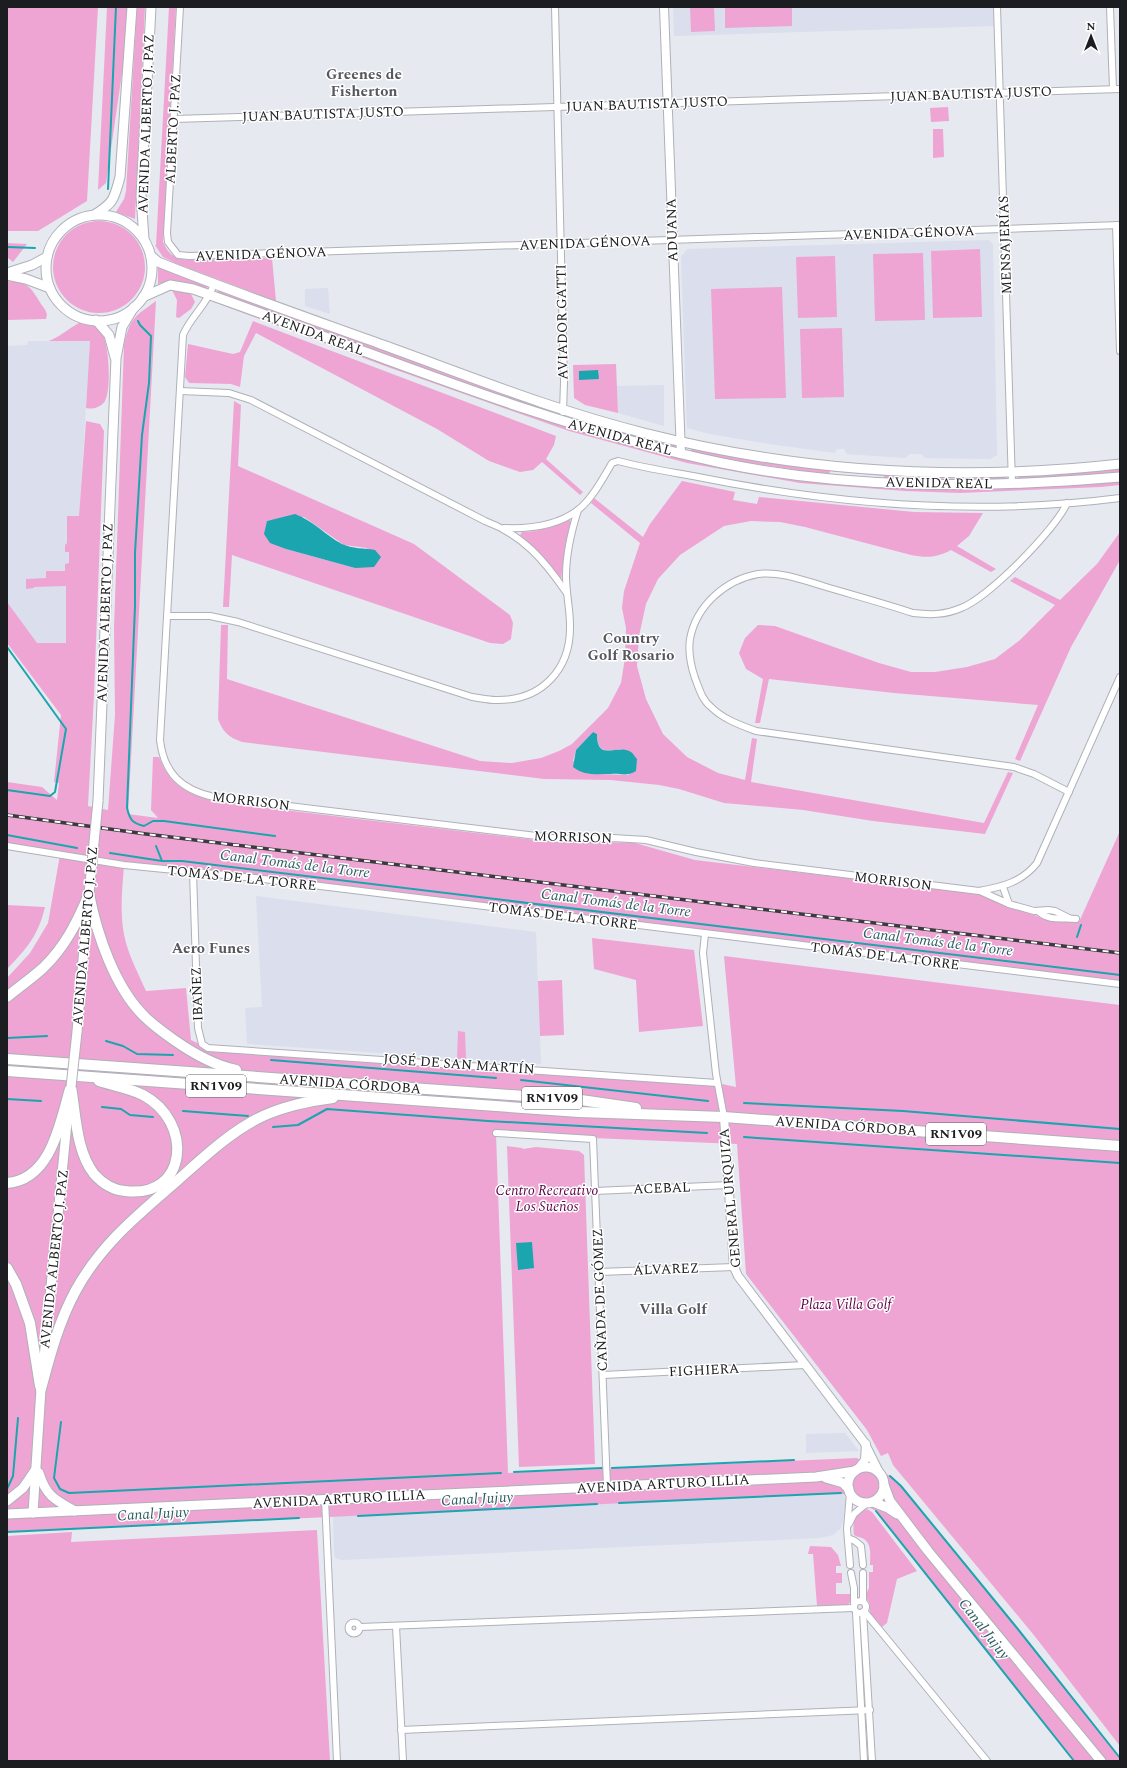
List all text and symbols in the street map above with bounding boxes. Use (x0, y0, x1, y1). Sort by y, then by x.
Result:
north arrow (1071, 16, 1111, 56)
text: N (1087, 18, 1096, 35)
street label: AVENIDA ALBERTO J. PAZ (132, 34, 160, 214)
district label: Greenes de Fisherton (326, 63, 402, 103)
street label: ALBERTO J. PAZ (160, 73, 186, 185)
street label: JUAN BAUTISTA JUSTO (890, 81, 1052, 107)
street label: JUAN BAUTISTA JUSTO (566, 91, 728, 117)
street label: JUAN BAUTISTA JUSTO (242, 101, 404, 127)
street label: MENSAJERÍAS (993, 195, 1017, 295)
street label: ADUANA (660, 197, 684, 262)
street label: AVENIDA GÉNOVA (843, 220, 976, 246)
street label: AVENIDA GÉNOVA (519, 230, 652, 256)
street label: AVENIDA GÉNOVA (195, 241, 328, 267)
street label: AVIADOR GATTI (550, 264, 574, 380)
street label: AVENIDA REAL (259, 305, 367, 361)
street label: AVENIDA REAL (565, 413, 675, 461)
street label: AVENIDA REAL (885, 472, 993, 494)
street label: AVENIDA ALBERTO J. PAZ (91, 523, 119, 703)
district label: Country Golf Rosario (588, 627, 674, 667)
street label: MORRISON (211, 786, 291, 816)
street label: MORRISON (533, 825, 613, 849)
water label: Canal Tomás de la Torre (219, 843, 372, 885)
street label: AVENIDA ALBERTO J. PAZ (67, 845, 103, 1027)
street label: TOMÁS DE LA TORRE (166, 860, 318, 896)
street label: MORRISON (853, 866, 933, 896)
water label: Canal Tomás de la Torre (540, 882, 693, 924)
street label: TOMÁS DE LA TORRE (487, 896, 639, 936)
water label: Canal Tomás de la Torre (862, 921, 1015, 963)
street label: TOMÁS DE LA TORRE (809, 936, 961, 976)
district label: Aero Funes (172, 937, 250, 960)
street label: IBAÑEZ (186, 967, 208, 1021)
street label: JOSÉ DE SAN MARTÍN (382, 1048, 536, 1080)
street label: AVENIDA CÓRDOBA (278, 1069, 422, 1099)
road number: RN1V09 (186, 1075, 246, 1097)
road number: RN1V09 (522, 1087, 582, 1109)
street label: AVENIDA CÓRDOBA (774, 1111, 918, 1141)
road number: RN1V09 (926, 1123, 986, 1145)
street label: GENERAL URQUIZA (713, 1127, 747, 1269)
street label: AVENIDA ALBERTO J. PAZ (34, 1168, 74, 1350)
street label: ACEBAL (633, 1177, 691, 1199)
park label: Centro Recreativo Los Sueños (496, 1180, 598, 1217)
street label: CAÑADA DE GÓMEZ (587, 1228, 613, 1372)
street label: ÁLVAREZ (633, 1257, 699, 1281)
park label: Plaza Villa Golf (800, 1294, 894, 1315)
district label: Villa Golf (639, 1298, 708, 1321)
street label: FIGHIERA (668, 1358, 740, 1382)
street label: AVENIDA ARTURO ILLIA (576, 1469, 750, 1499)
street label: AVENIDA ARTURO ILLIA (252, 1484, 426, 1514)
water label: Canal Jujuy (440, 1486, 514, 1512)
water label: Canal Jujuy (116, 1501, 190, 1527)
water label: Canal Jujuy (953, 1593, 1015, 1665)

